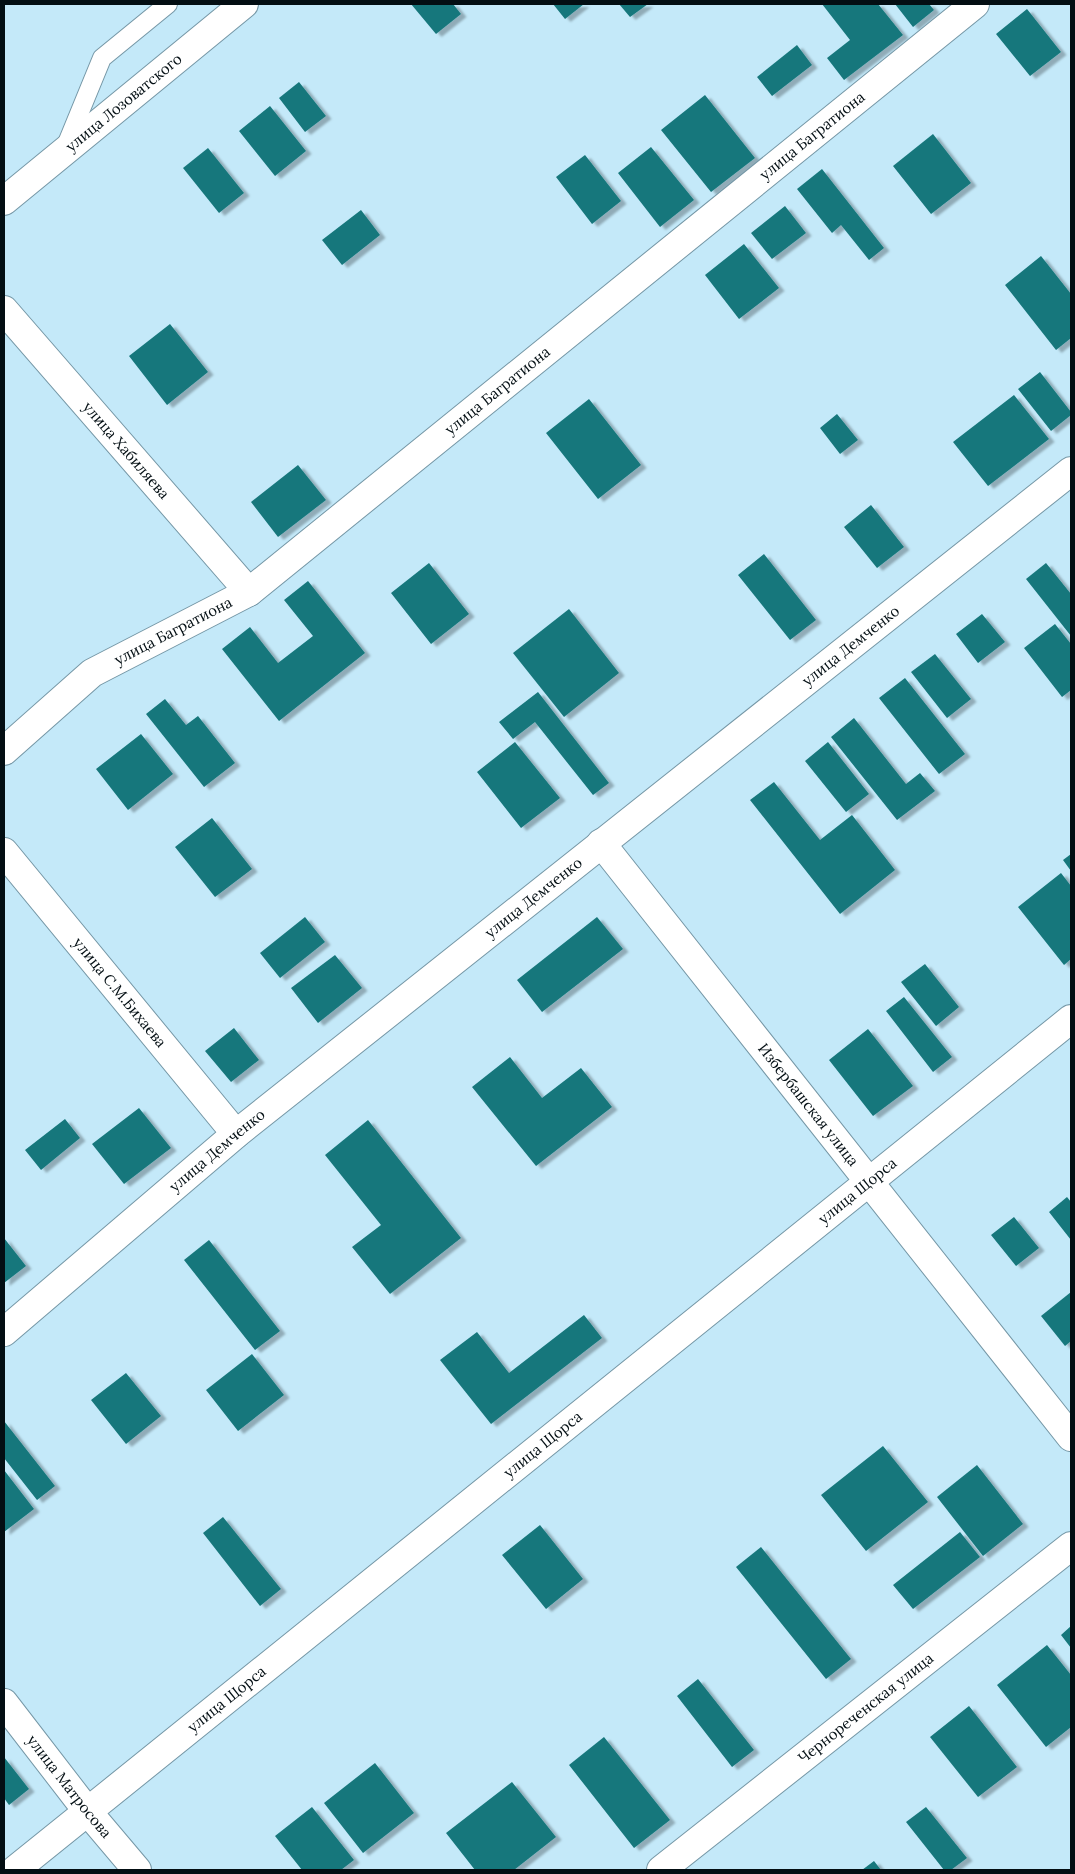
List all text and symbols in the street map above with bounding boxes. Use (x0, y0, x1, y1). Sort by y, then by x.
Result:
street label: улица Лозоватского (61, 49, 186, 156)
street label: улица Багратиона (755, 87, 869, 184)
street label: улица Багратиона (441, 342, 554, 439)
street label: улица Хабиляева (79, 397, 174, 503)
street label: улица Багратиона (111, 592, 235, 669)
street label: улица Демченко (798, 601, 903, 690)
street label: улица Демченко (481, 853, 586, 942)
street label: улица С.М.Бихаева (69, 933, 171, 1051)
street label: Избербашская улица (754, 1039, 863, 1170)
street label: улица Демченко (165, 1104, 269, 1196)
street label: улица Щорса (814, 1153, 901, 1228)
street label: улица Щорса (499, 1407, 586, 1482)
street label: Чернореченская улица (794, 1648, 937, 1767)
street label: улица Щорса (183, 1661, 270, 1736)
street label: улица Матросова (23, 1731, 116, 1842)

